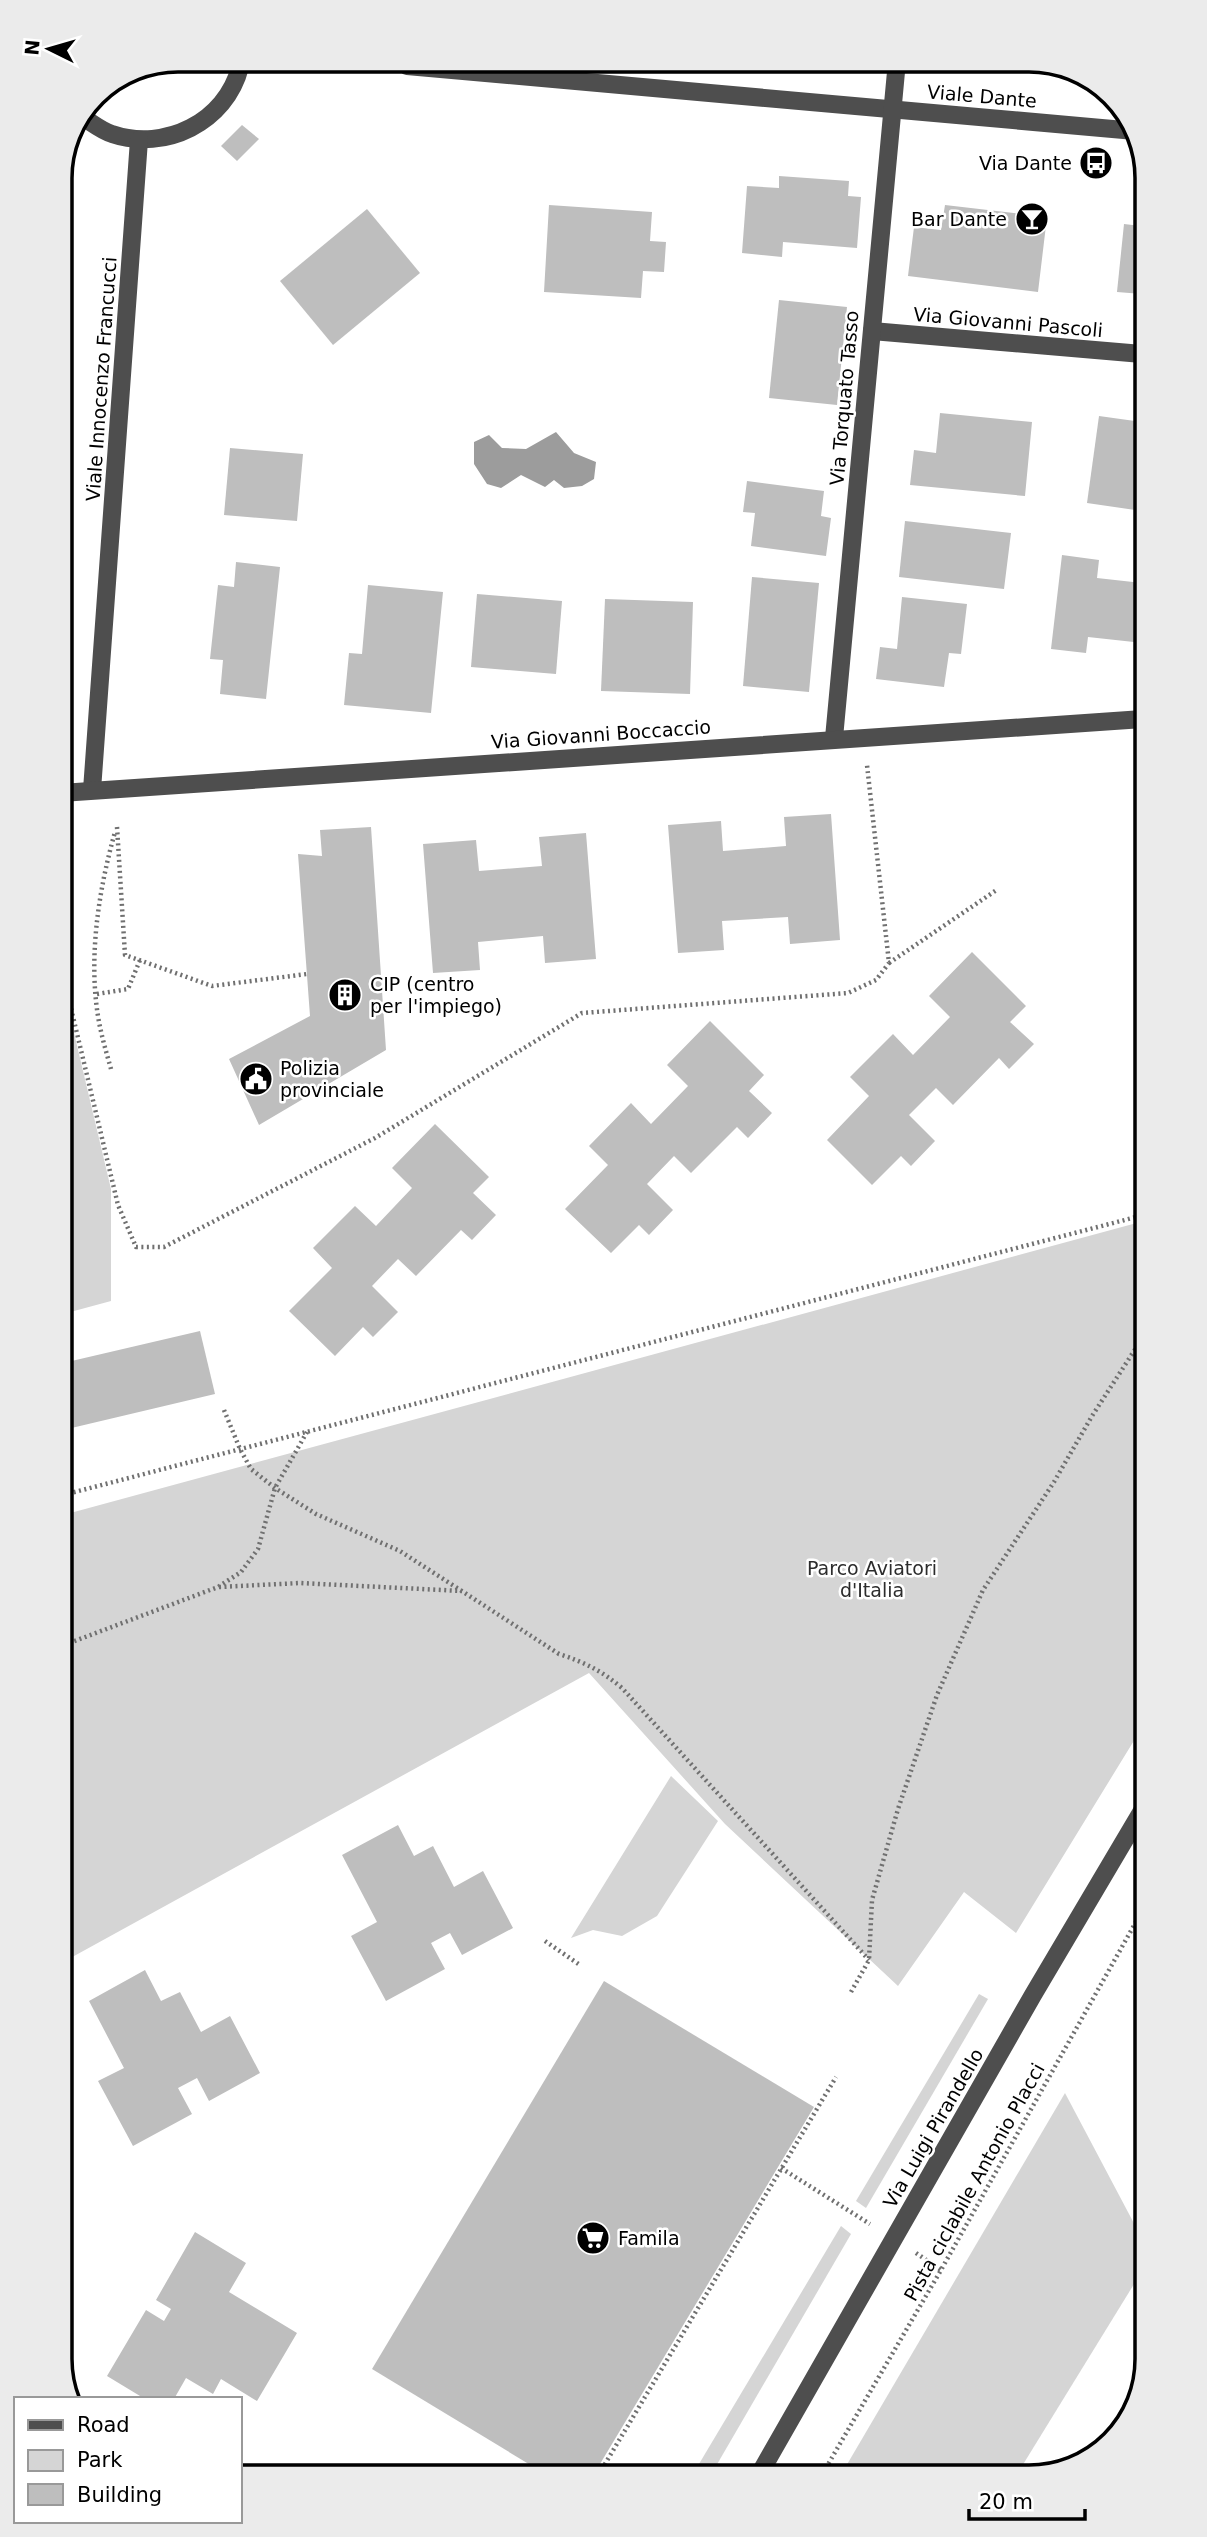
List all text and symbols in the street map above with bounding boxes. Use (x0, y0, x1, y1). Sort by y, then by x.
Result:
north arrow (14, 14, 84, 84)
text: N (20, 39, 44, 56)
street label: Viale Dante (926, 80, 1038, 112)
bus stop icon: Via Dante (1077, 144, 1115, 182)
place label: Via Dante (979, 152, 1072, 174)
bar icon: Bar Dante (1013, 200, 1051, 238)
place label: Bar Dante (911, 208, 1007, 230)
street label: Viale Innocenzo Francucci (81, 256, 121, 502)
street label: Via Giovanni Pascoli (912, 303, 1104, 341)
street label: Via Torquato Tasso (825, 310, 863, 486)
street label: Via Giovanni Boccaccio (490, 715, 712, 753)
place label: CIP (centro per l'impiego) (370, 973, 502, 1017)
building icon: CIP (centro per l'impiego) (326, 976, 364, 1014)
place label: Polizia provinciale (280, 1057, 384, 1101)
public building icon: Polizia provinciale (237, 1060, 275, 1098)
park label: Parco Aviatori d'Italia (807, 1557, 937, 1601)
street label: Via Luigi Pirandello (878, 2044, 988, 2212)
street label: Pista ciclabile Antonio Placci (899, 2059, 1049, 2305)
supermarket icon: Famila (574, 2219, 612, 2257)
place label: Famila (618, 2227, 680, 2249)
legend (14, 2397, 242, 2523)
text: Road (77, 2413, 130, 2437)
text: Park (77, 2448, 123, 2472)
scale bar (969, 2478, 1084, 2522)
text: Building (77, 2483, 162, 2507)
text: 20 m (979, 2490, 1033, 2514)

